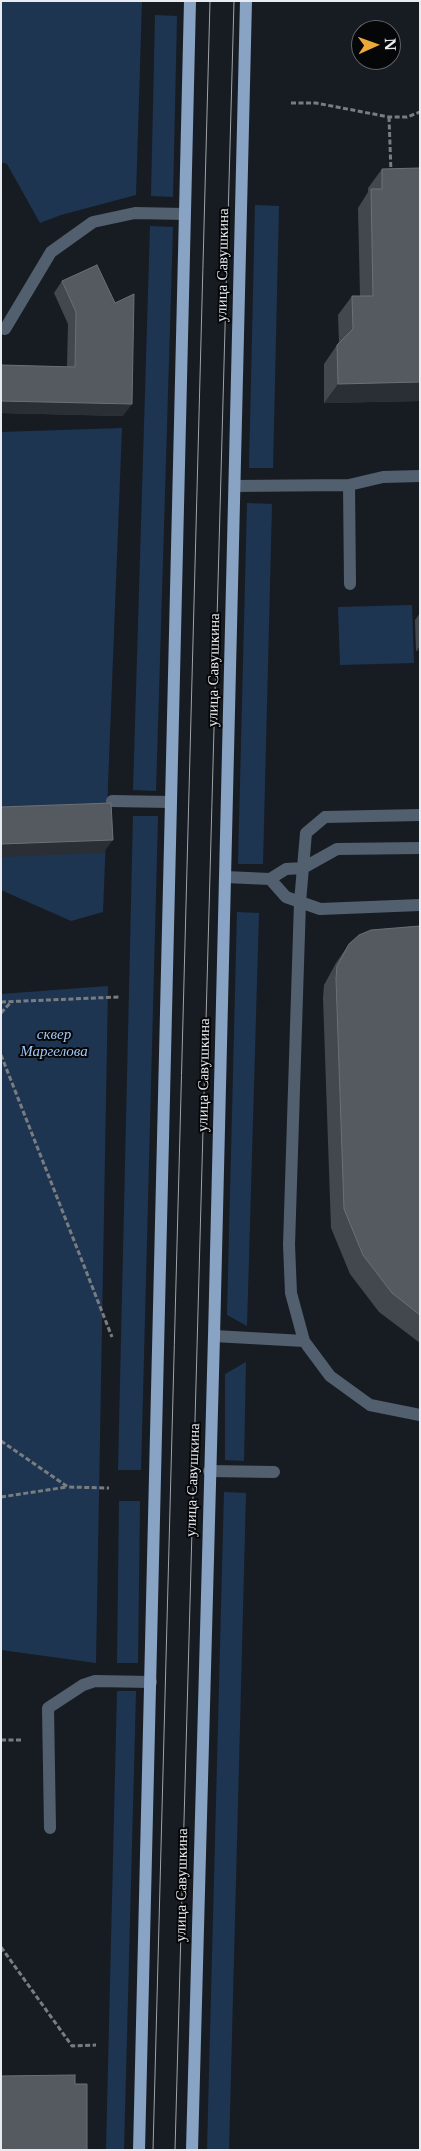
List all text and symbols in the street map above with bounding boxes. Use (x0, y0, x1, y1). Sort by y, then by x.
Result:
north arrow (351, 20, 401, 70)
text: N (381, 38, 399, 51)
street label: улица Савушкина (213, 208, 233, 322)
street label: улица Савушкина (204, 613, 224, 727)
street label: улица Савушкина (194, 1018, 214, 1132)
park label: сквер Маргелова (20, 1026, 88, 1061)
street label: улица Савушкина (182, 1423, 204, 1537)
street label: улица Савушкина (172, 1828, 192, 1942)

